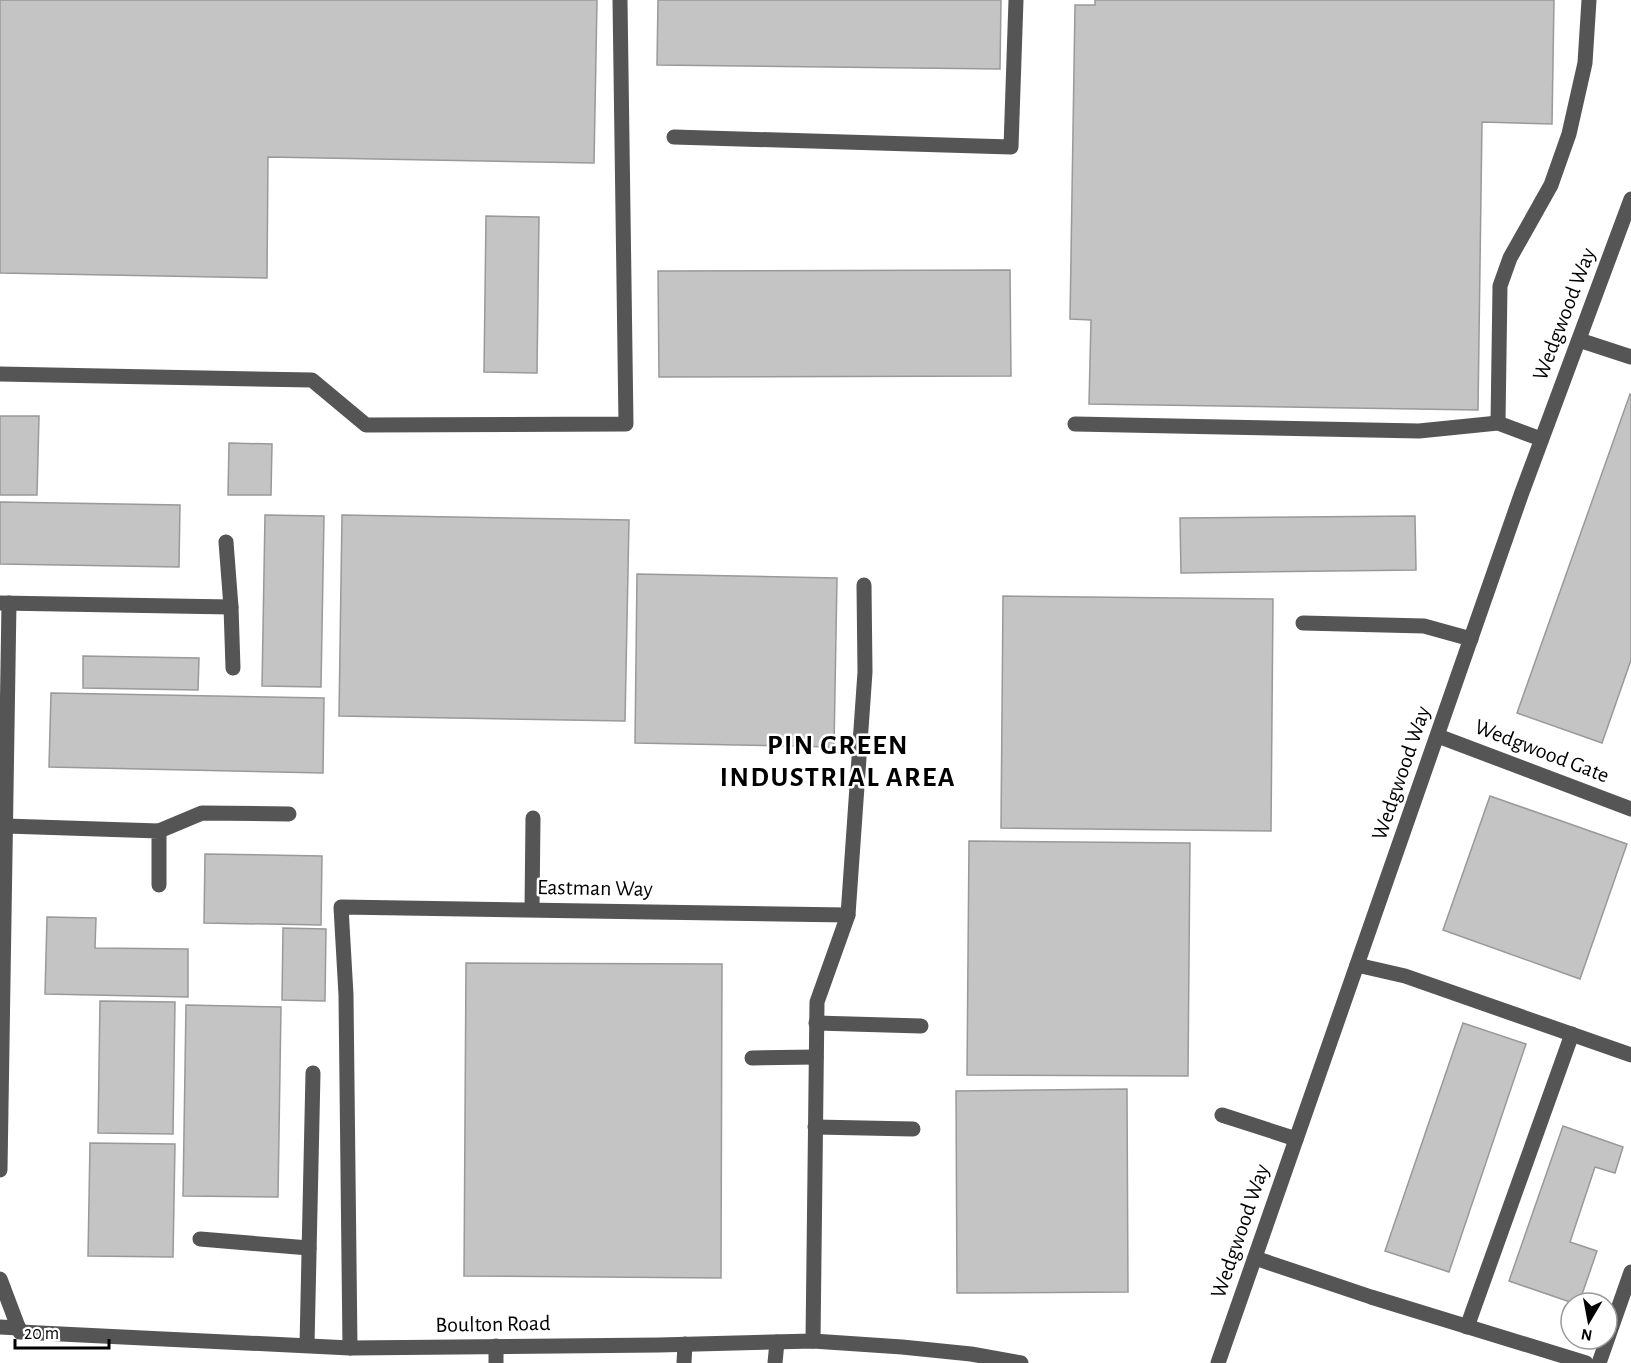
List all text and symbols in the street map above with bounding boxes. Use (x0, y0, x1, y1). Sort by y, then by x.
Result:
street label: Wedgwood Way (1529, 244, 1600, 383)
street label: Wedgwood Way (1368, 703, 1434, 843)
street label: Wedgwood Gate (1472, 715, 1612, 787)
district label: PIN GREEN INDUSTRIAL AREA (720, 732, 956, 792)
street label: Eastman Way (537, 876, 654, 900)
street label: Wedgwood Way (1207, 1161, 1273, 1301)
north arrow (1559, 1291, 1619, 1351)
scale bar (15, 1312, 110, 1350)
street label: Boulton Road (435, 1312, 551, 1336)
text: 20 m (24, 1325, 59, 1343)
text: N (1580, 1326, 1593, 1344)

